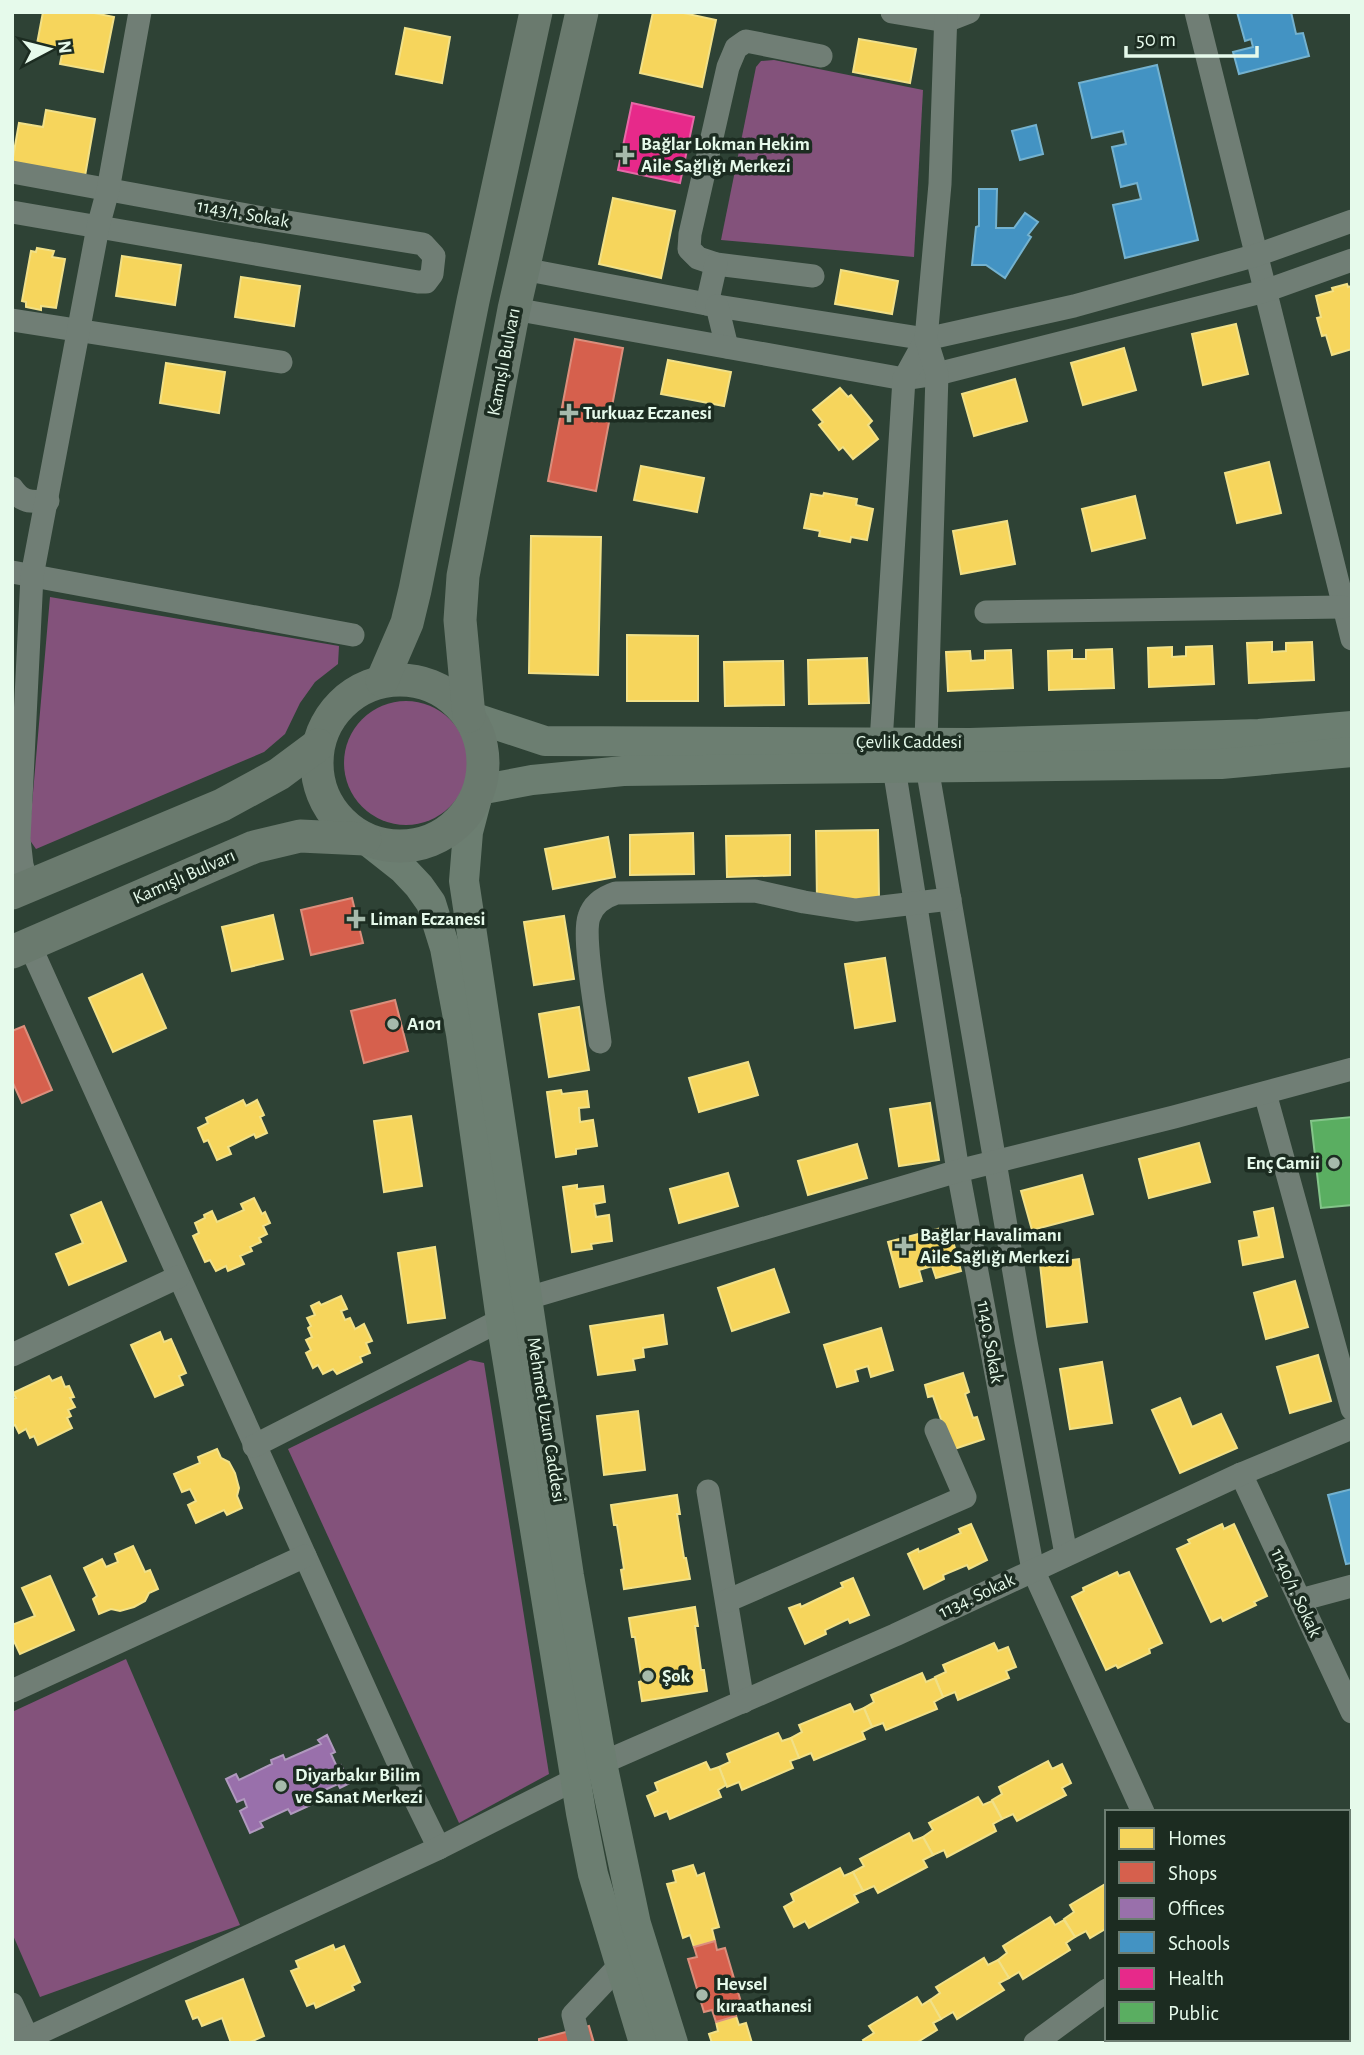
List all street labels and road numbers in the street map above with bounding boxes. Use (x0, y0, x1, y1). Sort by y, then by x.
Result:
street label: 1143/1. Sokak (195, 197, 291, 232)
street label: Kamışlı Bulvarı (484, 306, 524, 418)
street label: Çevlik Caddesi (856, 733, 962, 752)
street label: Kamışlı Bulvarı (130, 846, 238, 908)
street label: 1140. Sokak (973, 1299, 1007, 1385)
street label: Mehmet Uzun Caddesi (524, 1336, 568, 1504)
street label: 1140/1. Sokak (1267, 1546, 1325, 1641)
street label: 1134. Sokak (936, 1570, 1018, 1622)

